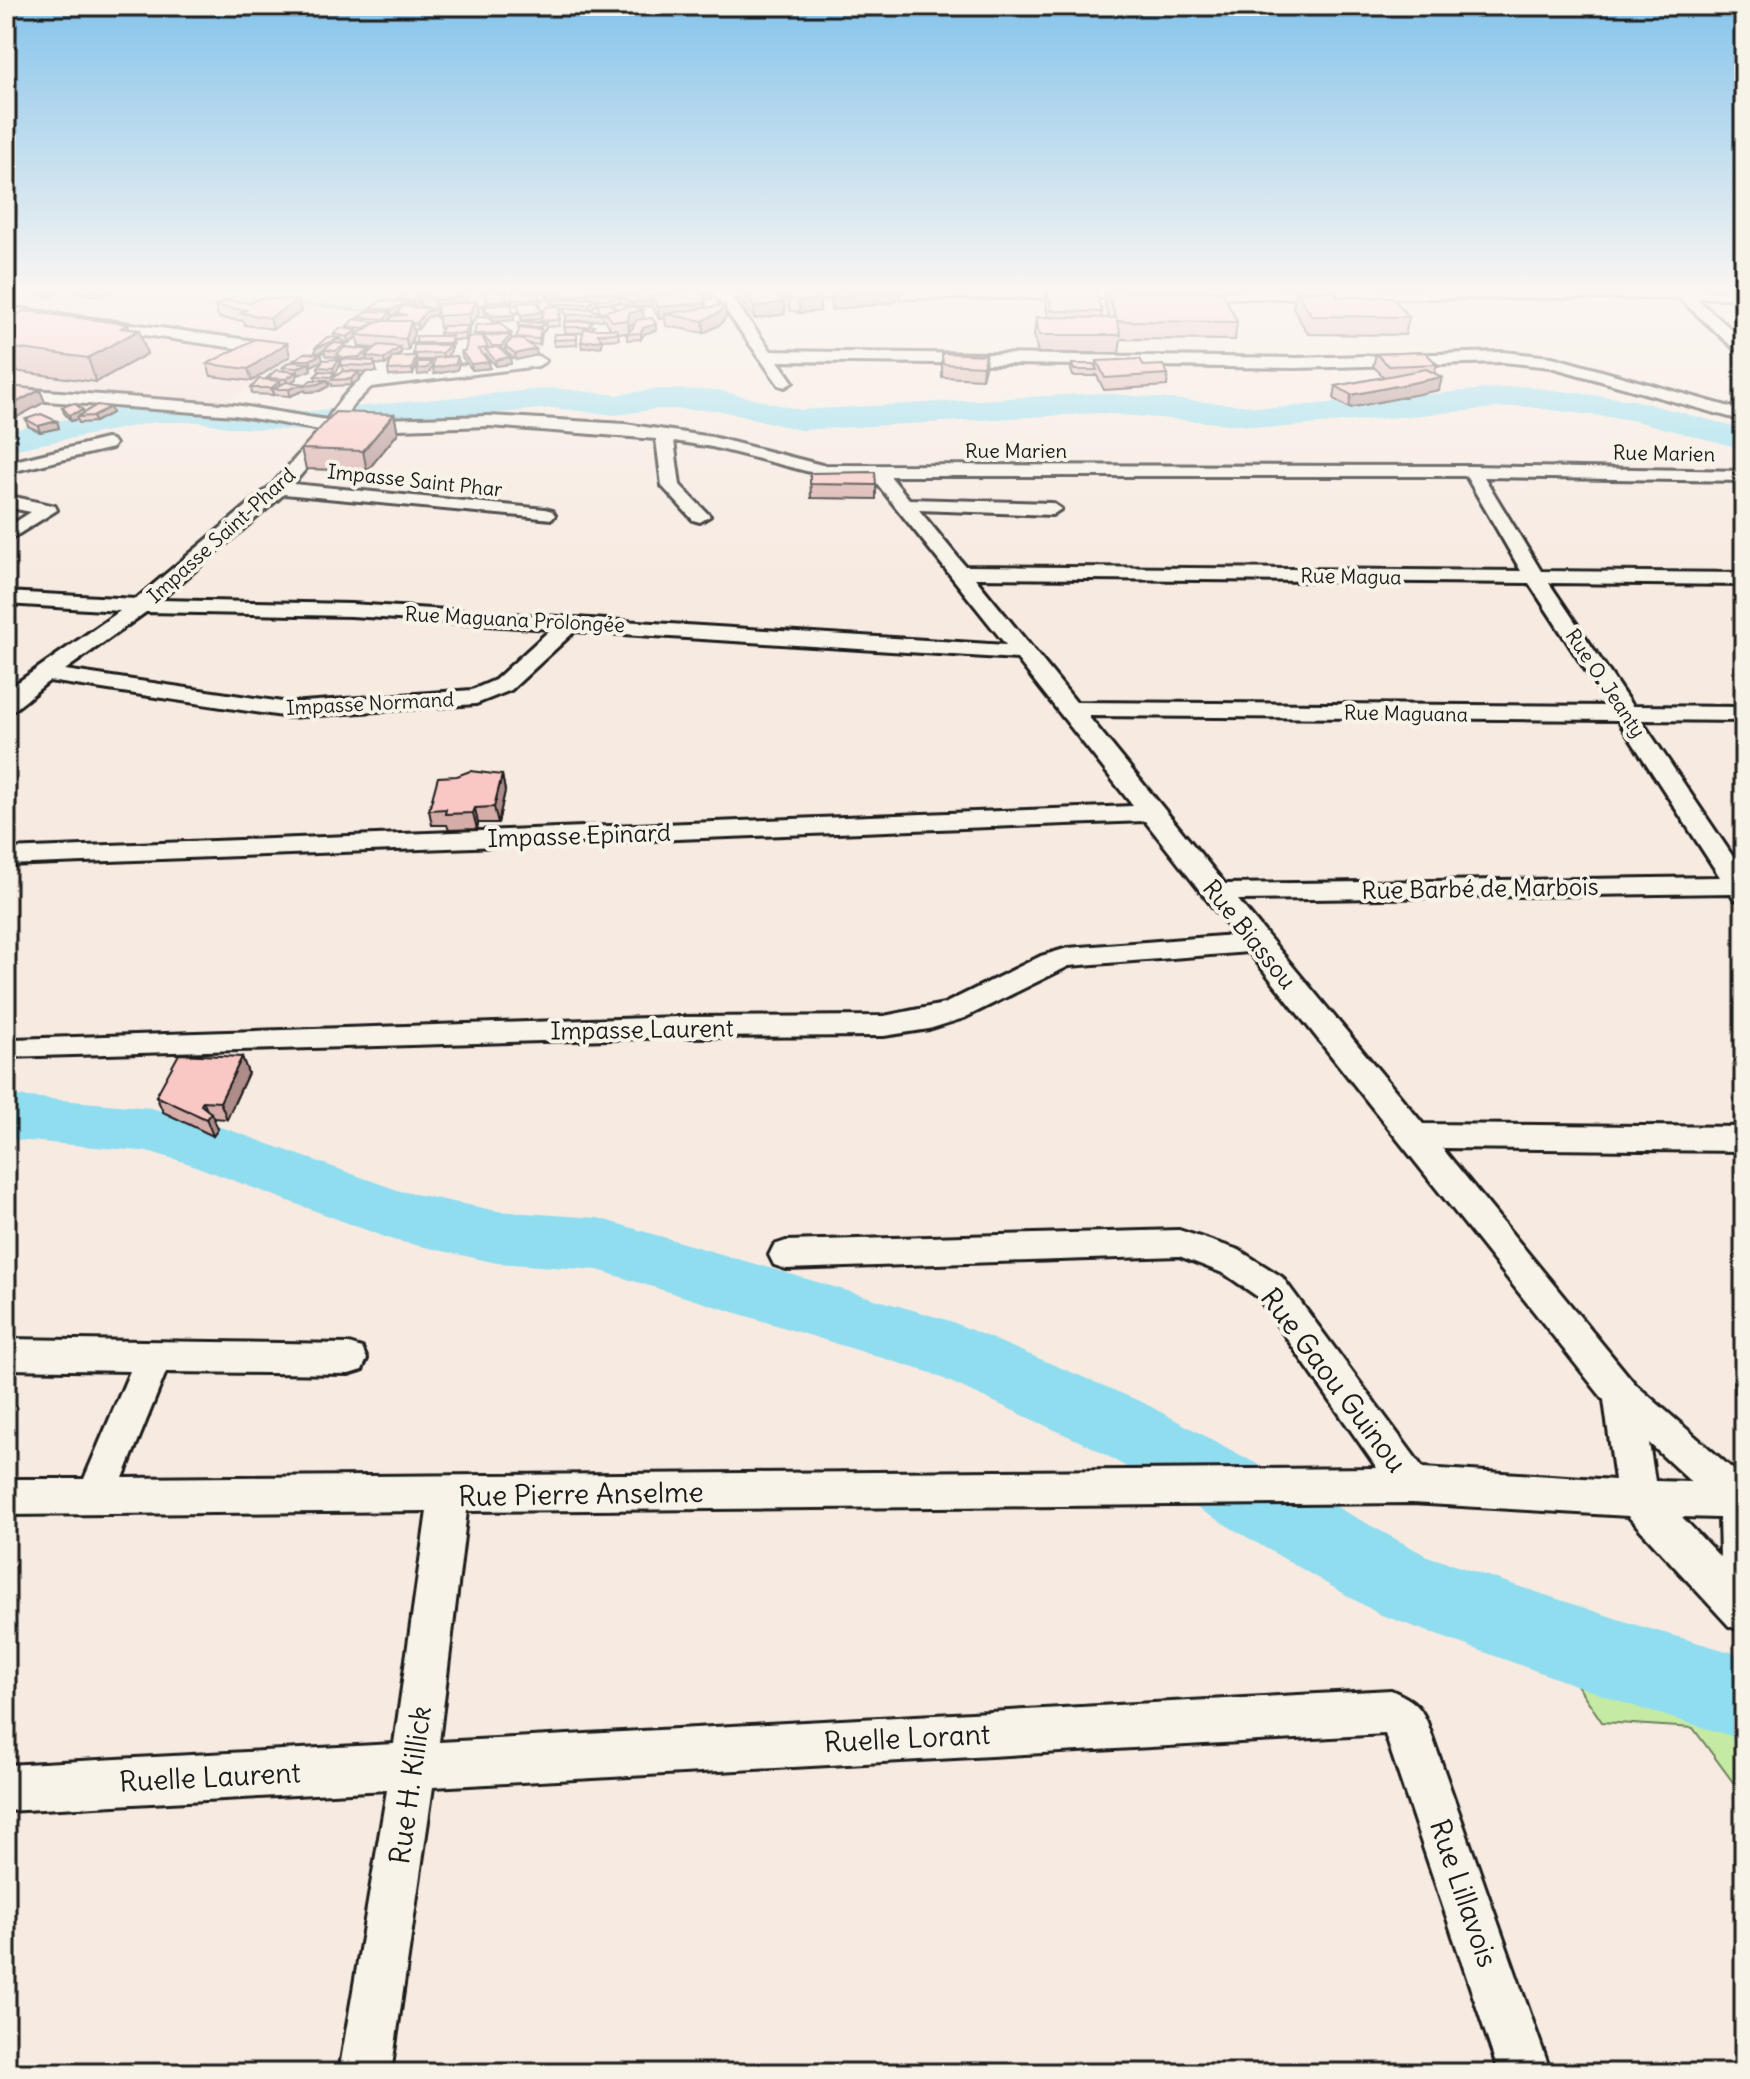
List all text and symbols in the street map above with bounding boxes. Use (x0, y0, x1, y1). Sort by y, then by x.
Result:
street label: Rue Marien (965, 438, 1067, 463)
street label: Rue Marien (1613, 440, 1715, 466)
street label: Impasse Saint Phar (326, 458, 504, 502)
street label: Impasse Saint-Phard (142, 462, 300, 608)
street label: Rue Magua (1300, 563, 1402, 589)
street label: Rue Maguana Prolongée (404, 601, 626, 637)
street label: Rue O. Jeanty (1561, 624, 1651, 742)
street label: Impasse Normand (285, 686, 455, 720)
street label: Rue Maguana (1344, 699, 1468, 727)
street label: Impasse Epinard (487, 817, 671, 853)
street label: Rue Barbé de Marbois (1361, 871, 1599, 905)
street label: Rue Biassou (1197, 873, 1303, 995)
street label: Impasse Laurent (550, 1012, 734, 1046)
street label: Rue Gaou Guinou (1253, 1281, 1415, 1479)
street label: Rue Pierre Anselme (458, 1474, 704, 1514)
street label: Rue H. Killick (381, 1704, 439, 1866)
street label: Ruelle Lorant (823, 1716, 991, 1760)
street label: Ruelle Laurent (118, 1754, 302, 1800)
street label: Rue Lillavois (1422, 1814, 1506, 1972)

